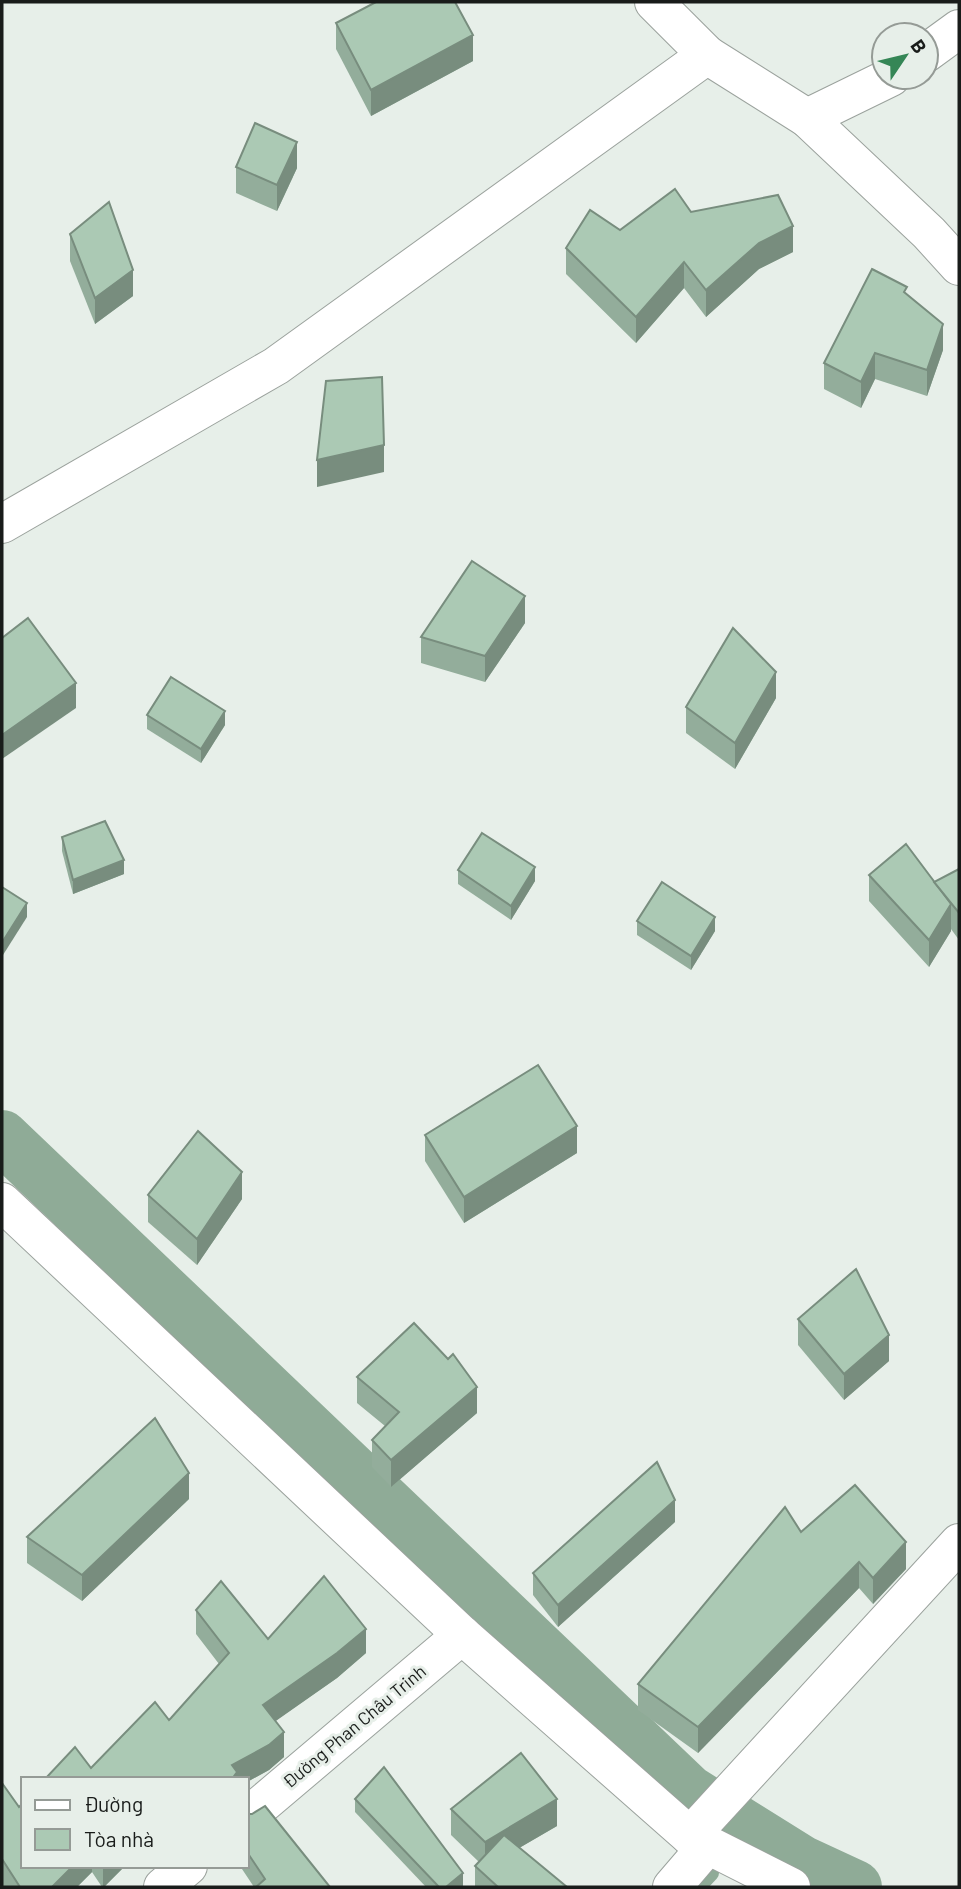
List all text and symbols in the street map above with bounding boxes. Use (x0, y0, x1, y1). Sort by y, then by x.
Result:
north arrow (870, 21, 940, 91)
text: B (907, 35, 932, 57)
street label: Đường Phan Châu Trinh (278, 1660, 430, 1792)
legend (21, 1777, 248, 1868)
text: Đường (84, 1791, 143, 1816)
text: Tòa nhà (84, 1826, 154, 1851)

